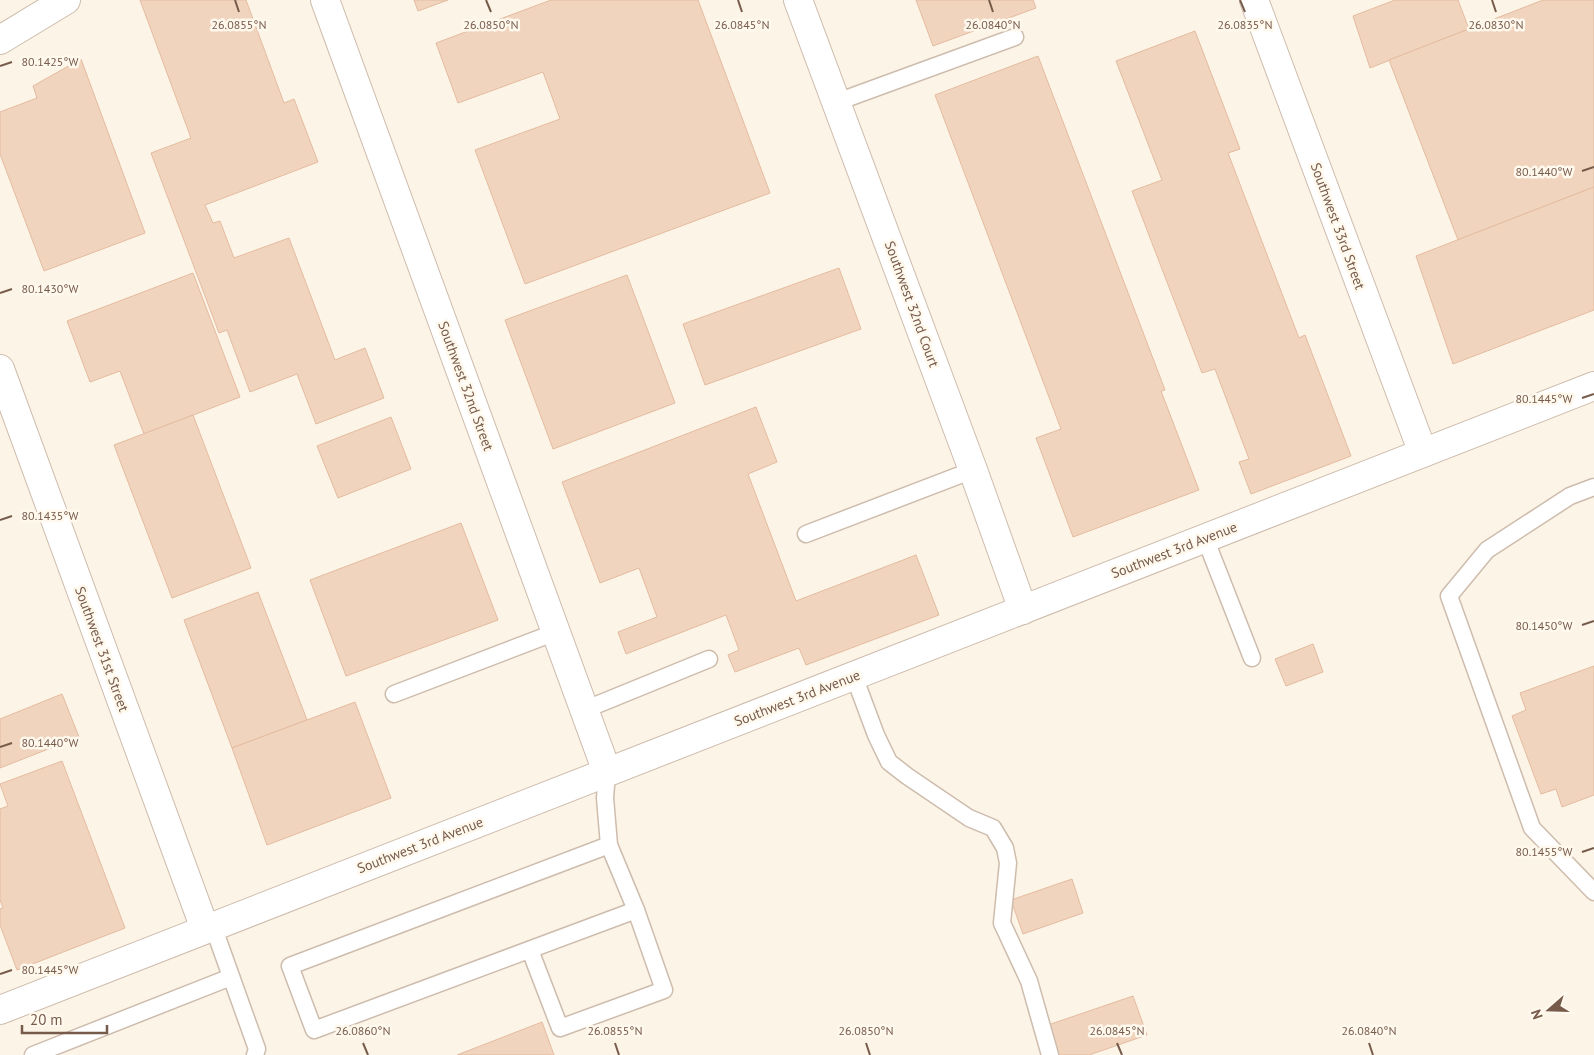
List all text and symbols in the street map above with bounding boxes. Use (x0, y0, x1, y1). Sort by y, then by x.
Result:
text: 26.0855°N (212, 17, 266, 32)
text: 26.0850°N (464, 17, 518, 32)
text: 26.0845°N (715, 17, 769, 32)
text: 26.0840°N (966, 17, 1020, 32)
text: 26.0835°N (1218, 17, 1272, 32)
text: 26.0830°N (1469, 17, 1523, 32)
text: 80.1425°W (22, 54, 78, 69)
street label: Southwest 33rd Street (1307, 160, 1369, 292)
text: 80.1440°W (1516, 164, 1572, 179)
street label: Southwest 32nd Court (881, 238, 943, 370)
text: 80.1430°W (22, 281, 78, 296)
street label: Southwest 32nd Street (434, 319, 498, 453)
text: 80.1445°W (1516, 391, 1572, 406)
text: 80.1435°W (22, 508, 78, 523)
street label: Southwest 3rd Avenue (1108, 518, 1240, 582)
street label: Southwest 31st Street (71, 584, 133, 714)
text: 80.1450°W (1516, 618, 1572, 633)
street label: Southwest 3rd Avenue (731, 666, 863, 730)
text: 80.1440°W (22, 735, 78, 750)
street label: Southwest 3rd Avenue (354, 813, 486, 877)
text: 80.1455°W (1516, 844, 1572, 859)
text: 80.1445°W (22, 962, 78, 977)
north arrow (1524, 985, 1574, 1035)
scale bar (22, 1002, 108, 1034)
text: N (1527, 1007, 1547, 1022)
text: 20 m (30, 1010, 63, 1029)
text: 26.0860°N (336, 1023, 390, 1038)
text: 26.0855°N (588, 1023, 642, 1038)
text: 26.0850°N (839, 1023, 893, 1038)
text: 26.0845°N (1090, 1023, 1144, 1038)
text: 26.0840°N (1342, 1023, 1396, 1038)

